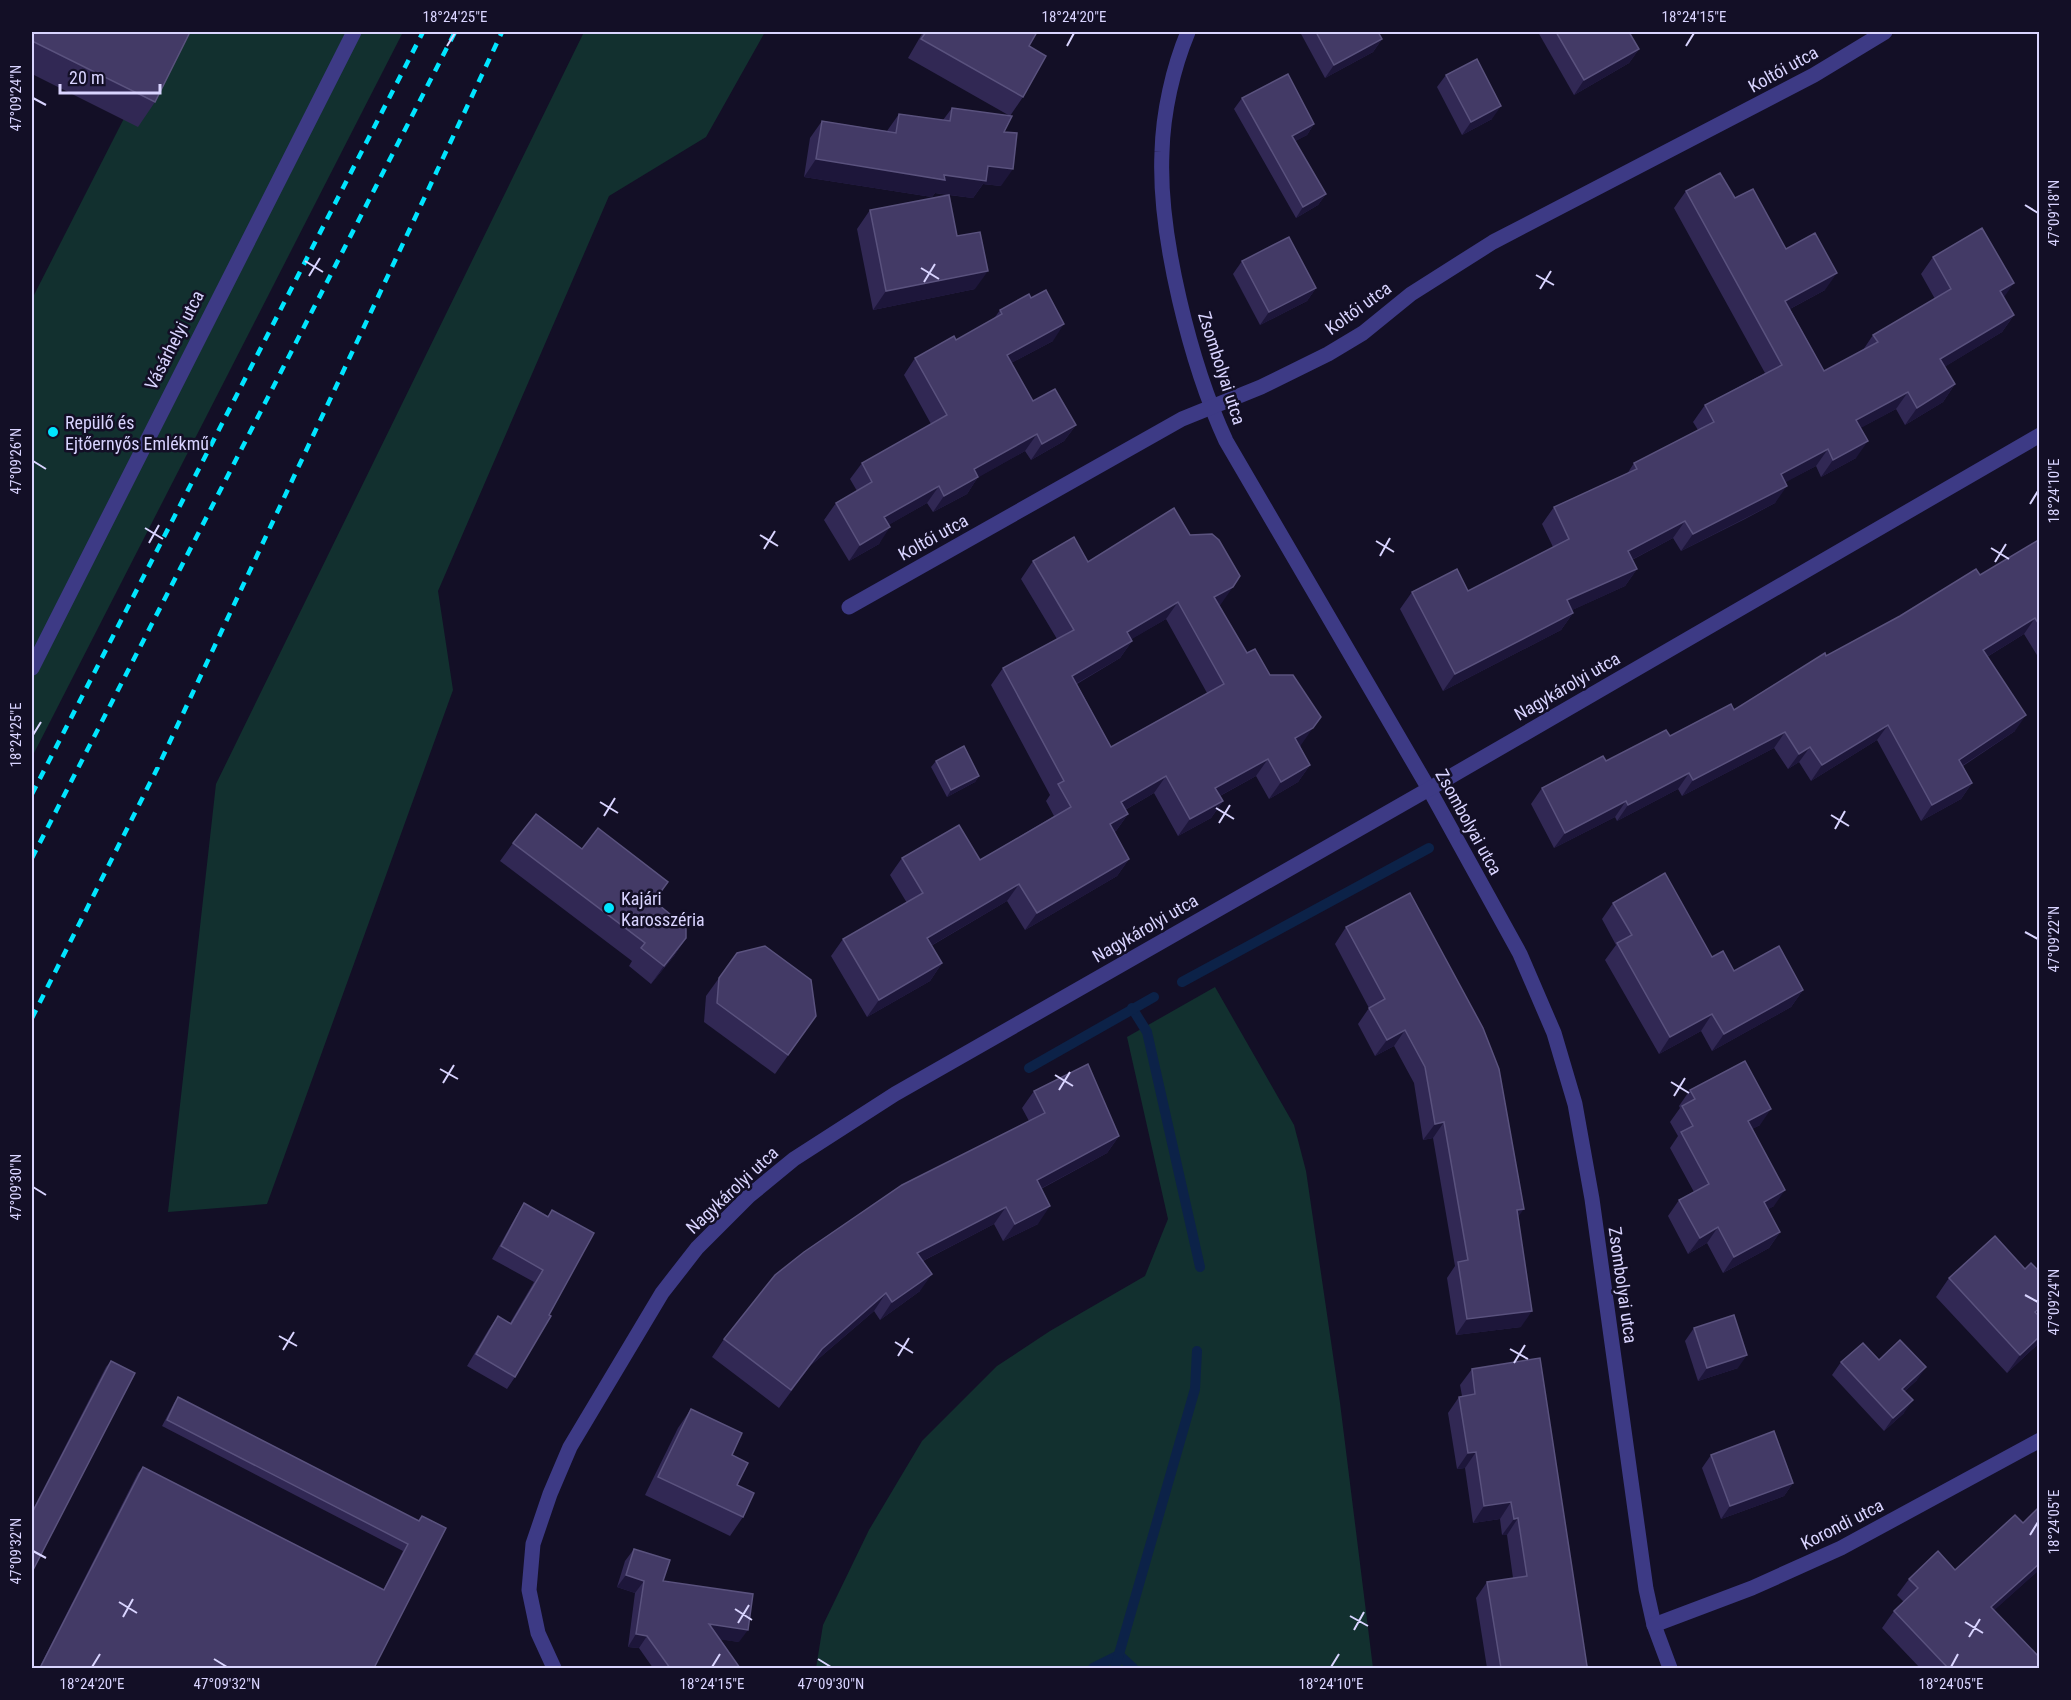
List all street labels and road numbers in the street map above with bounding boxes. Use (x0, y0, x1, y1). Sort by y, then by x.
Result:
street label: Koltói utca (1745, 41, 1821, 97)
street label: Koltói utca (1321, 277, 1395, 339)
street label: Vásárhelyi utca (140, 287, 208, 393)
street label: Zsombolyai utca (1194, 309, 1250, 427)
street label: Koltói utca (895, 509, 971, 565)
street label: Nagykárolyi utca (1511, 647, 1623, 725)
street label: Zsombolyai utca (1431, 766, 1507, 878)
street label: Nagykárolyi utca (1089, 889, 1201, 967)
street label: Nagykárolyi utca (682, 1142, 782, 1238)
street label: Zsombolyai utca (1604, 1225, 1642, 1345)
street label: Korondi utca (1797, 1494, 1887, 1554)

